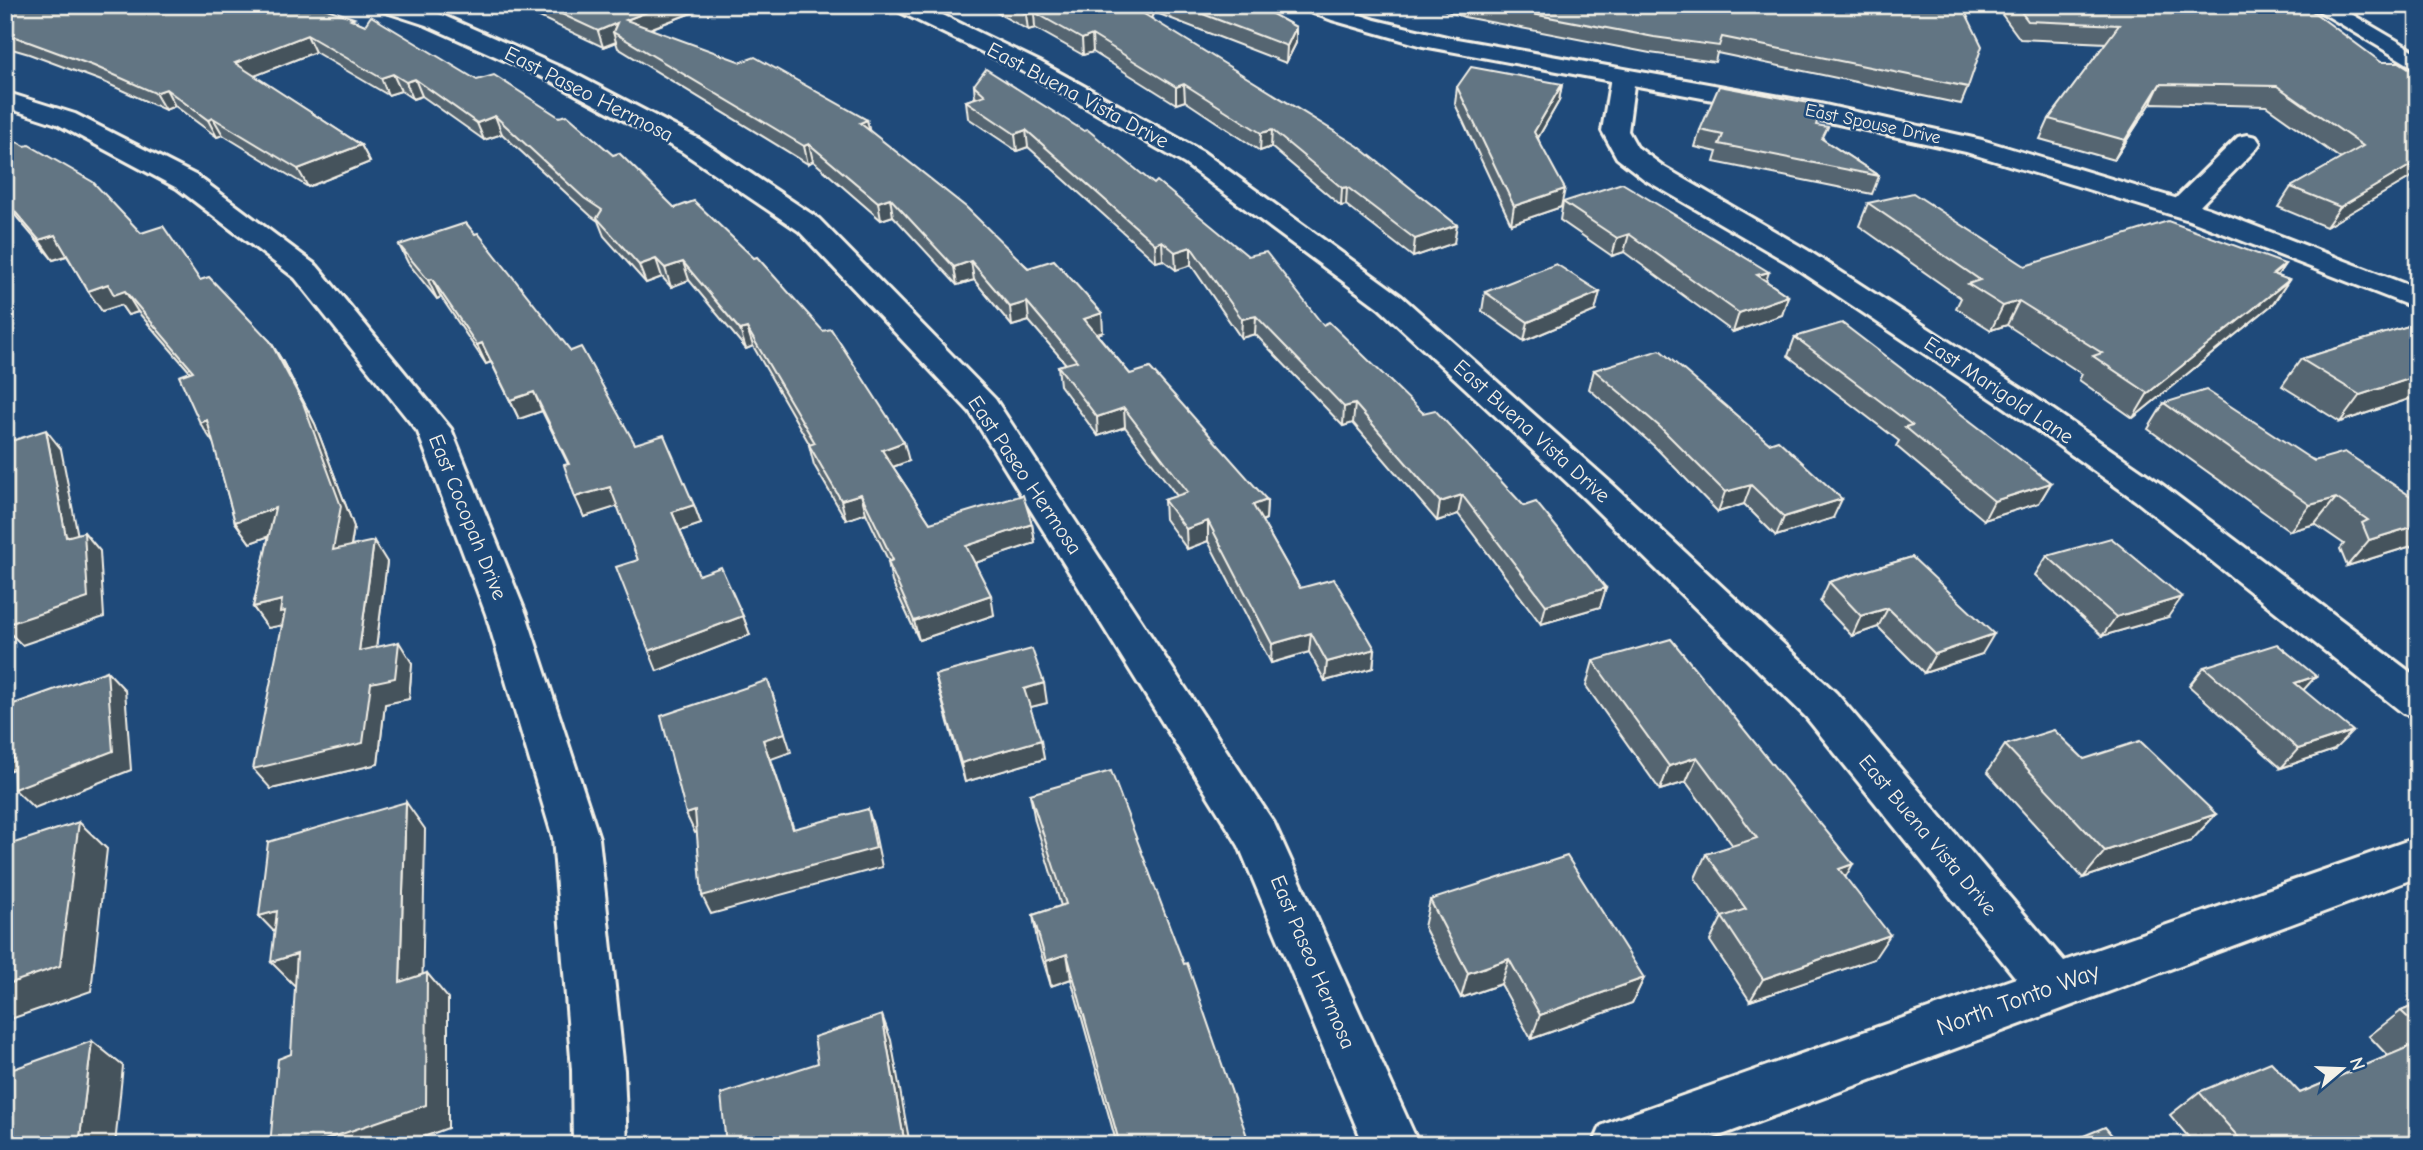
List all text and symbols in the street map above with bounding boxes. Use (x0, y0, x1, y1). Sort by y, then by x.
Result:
street label: East Buena Vista Drive (983, 37, 1173, 153)
street label: East Paseo Hermosa (501, 41, 677, 147)
street label: East Spouse Drive (1803, 99, 1943, 149)
street label: East Marigold Lane (1920, 331, 2078, 449)
street label: East Buena Vista Drive (1449, 354, 1615, 508)
street label: East Paseo Hermosa (963, 391, 1087, 559)
street label: East Cocopah Drive (424, 431, 512, 603)
street label: East Buena Vista Drive (1854, 750, 2002, 920)
street label: East Paseo Hermosa (1266, 872, 1360, 1052)
street label: North Tonto Way (1933, 956, 2103, 1041)
north arrow (2308, 1034, 2378, 1104)
text: N (2345, 1054, 2370, 1073)

